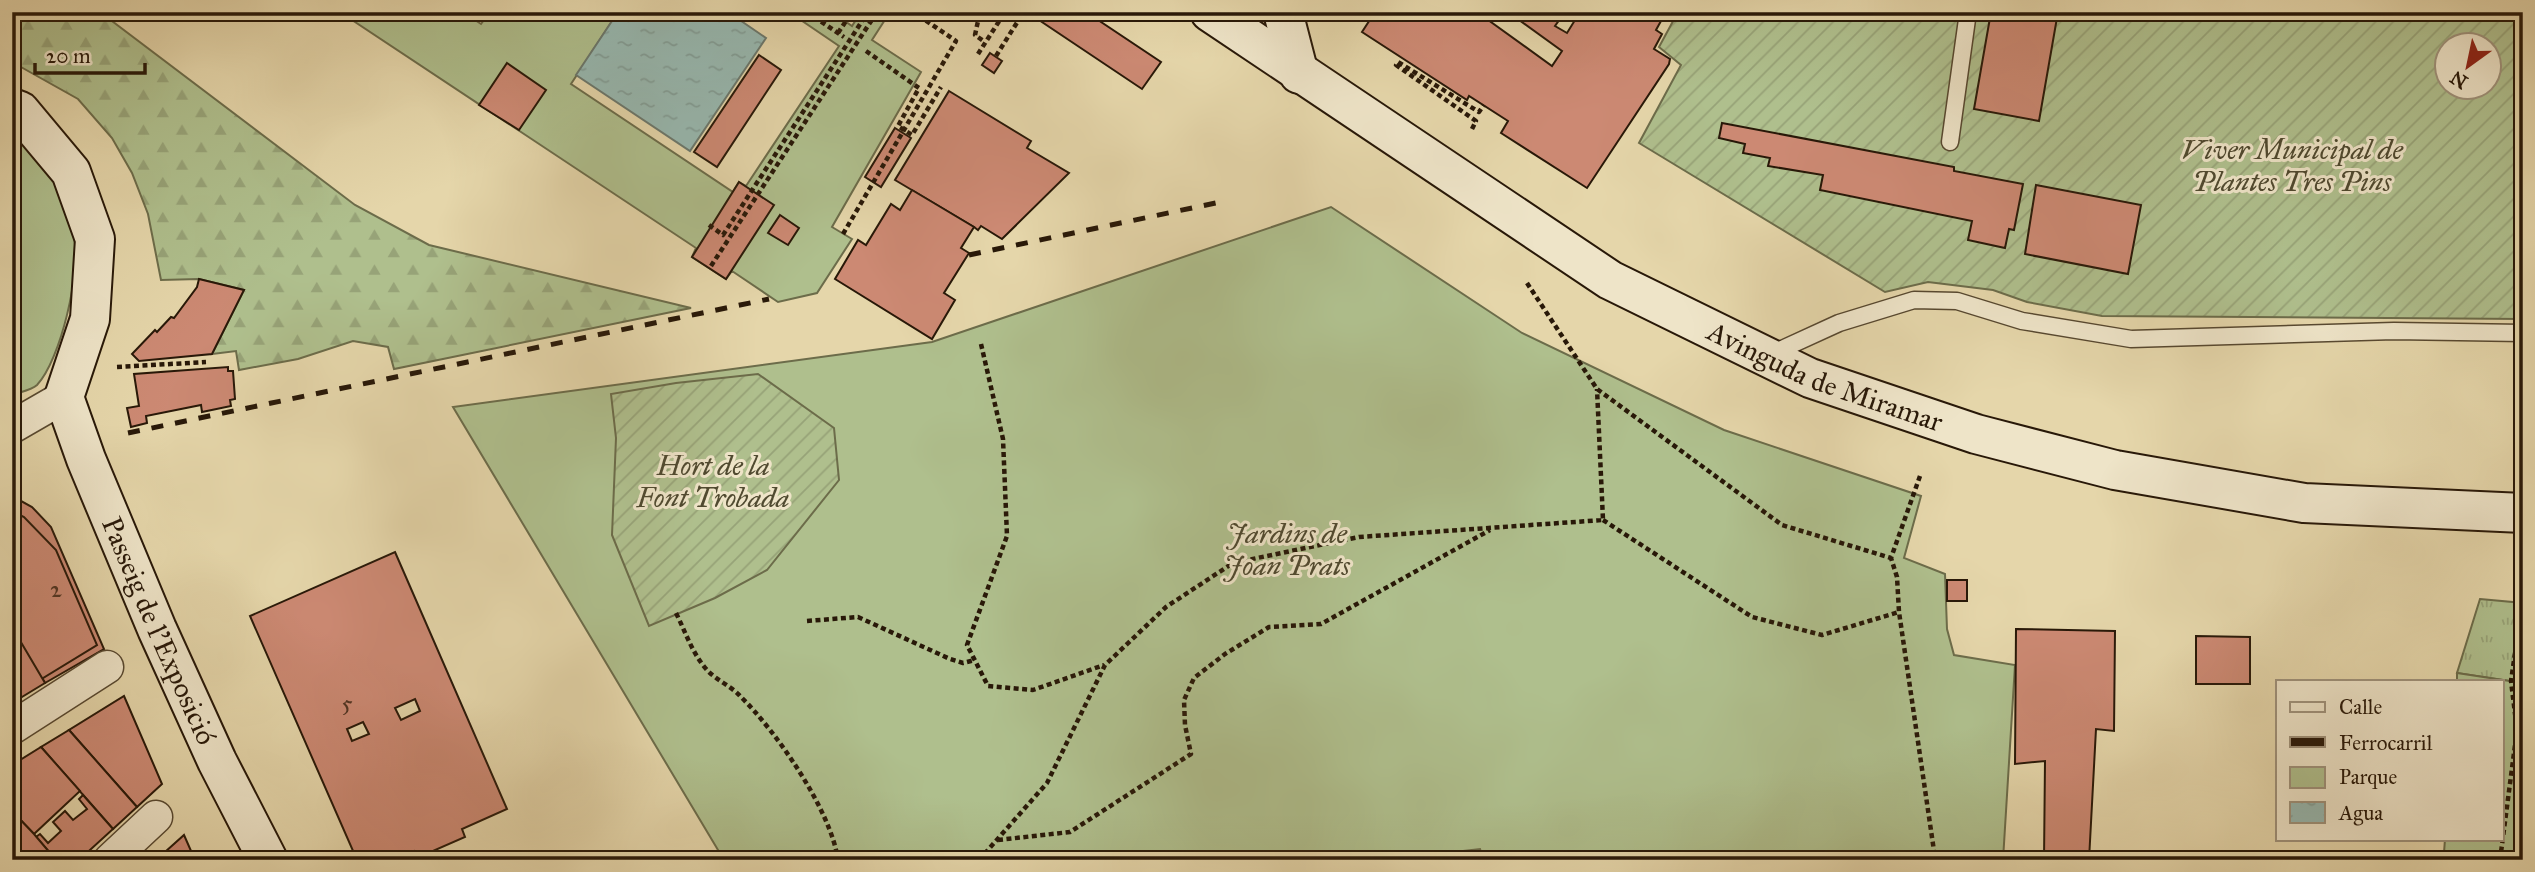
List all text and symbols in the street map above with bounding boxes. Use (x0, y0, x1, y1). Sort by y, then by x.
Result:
scale bar (35, 32, 145, 76)
north arrow (2434, 32, 2504, 102)
text: 20 m (46, 43, 91, 69)
text: N (2446, 66, 2472, 94)
park label: Viver Municipal de Plantes Tres Pins (2181, 132, 2403, 199)
street label: Avinguda de Miramar (1701, 313, 1948, 440)
park label: Hort de la Font Trobada (636, 448, 789, 515)
street label: Passeig de l'Exposició (94, 512, 224, 750)
park label: Jardins de Joan Prats (1222, 516, 1351, 583)
house number: 2 (50, 574, 62, 604)
legend (2276, 680, 2504, 840)
house number: 5 (341, 688, 353, 718)
text: Calle (2339, 694, 2382, 720)
text: Ferrocarril (2339, 730, 2433, 756)
text: Parque (2339, 764, 2398, 790)
text: Agua (2338, 800, 2383, 826)

